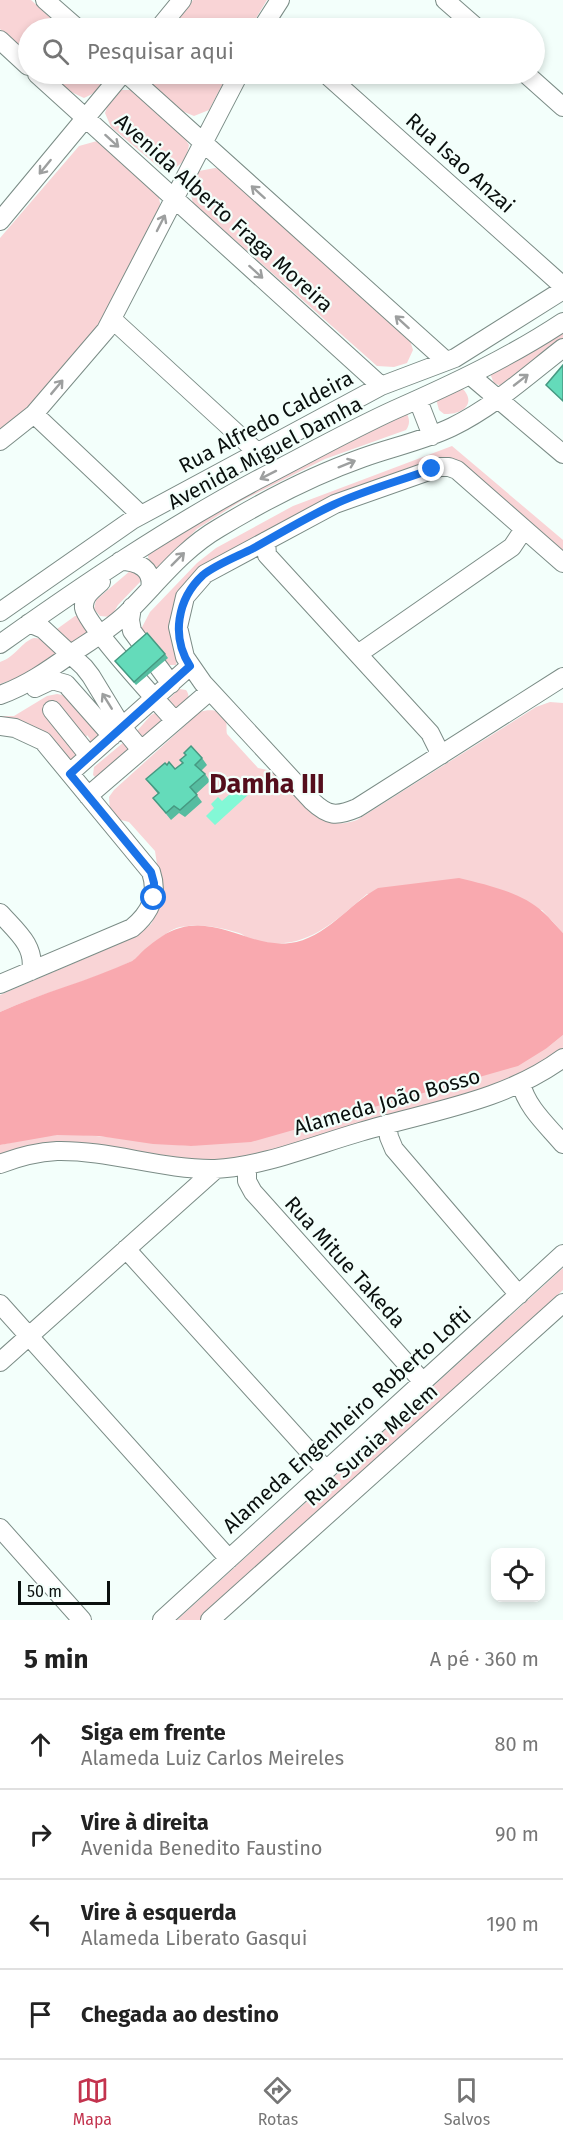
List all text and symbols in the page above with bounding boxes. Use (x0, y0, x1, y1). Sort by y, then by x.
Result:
search box (18, 18, 545, 84)
icon: search (39, 35, 72, 68)
text: Pesquisar aqui (87, 38, 234, 65)
street label: Rua Isao Anzai (400, 107, 520, 219)
street label: Avenida Alberto Fraga Moreira (110, 108, 338, 318)
one-way arrow (104, 134, 119, 148)
one-way arrow (38, 159, 51, 175)
one-way arrow (250, 185, 265, 199)
one-way arrow (156, 215, 167, 233)
one-way arrow (248, 265, 263, 279)
one-way arrow (395, 315, 410, 329)
street label: Rua Alfredo Caldeira (174, 365, 358, 479)
one-way arrow (513, 374, 529, 387)
one-way arrow (51, 379, 64, 395)
street label: Avenida Miguel Damha (163, 391, 367, 515)
route end (418, 455, 444, 481)
one-way arrow (337, 458, 356, 469)
one-way arrow (259, 470, 277, 481)
one-way arrow (171, 552, 186, 567)
one-way arrow (100, 693, 112, 710)
district label: Damha III (209, 768, 325, 800)
route start (140, 884, 166, 910)
street label: Alameda João Bosso (291, 1063, 483, 1141)
street label: Rua Mitue Takeda (279, 1191, 411, 1333)
street label: Alameda Engenheiro Roberto Lofti (217, 1301, 477, 1539)
street label: Rua Suraia Melem (299, 1378, 443, 1512)
map controls (491, 1548, 545, 1602)
button: locate (491, 1548, 545, 1602)
scale bar (18, 1578, 110, 1606)
text: 50 m (27, 1582, 62, 1601)
text: 5 min (24, 1644, 88, 1675)
text: A pé · 360 m (430, 1647, 539, 1671)
text: Siga em frente (81, 1719, 226, 1746)
icon: ahead (24, 1728, 57, 1761)
text: 80 m (494, 1732, 539, 1756)
text: Alameda Luiz Carlos Meireles (81, 1746, 344, 1770)
text: Vire à direita (81, 1809, 209, 1836)
icon: right (24, 1818, 57, 1851)
text: 90 m (495, 1822, 539, 1846)
text: Avenida Benedito Faustino (81, 1836, 323, 1860)
text: Vire à esquerda (81, 1899, 237, 1926)
icon: left (24, 1908, 57, 1941)
text: 190 m (486, 1912, 539, 1936)
text: Alameda Liberato Gasqui (81, 1926, 307, 1950)
icon: arrive (24, 1998, 57, 2031)
text: Chegada ao destino (81, 2001, 279, 2028)
tab: Mapa (73, 2074, 112, 2129)
tab: Rotas (258, 2074, 298, 2129)
tab: Salvos (444, 2074, 490, 2129)

